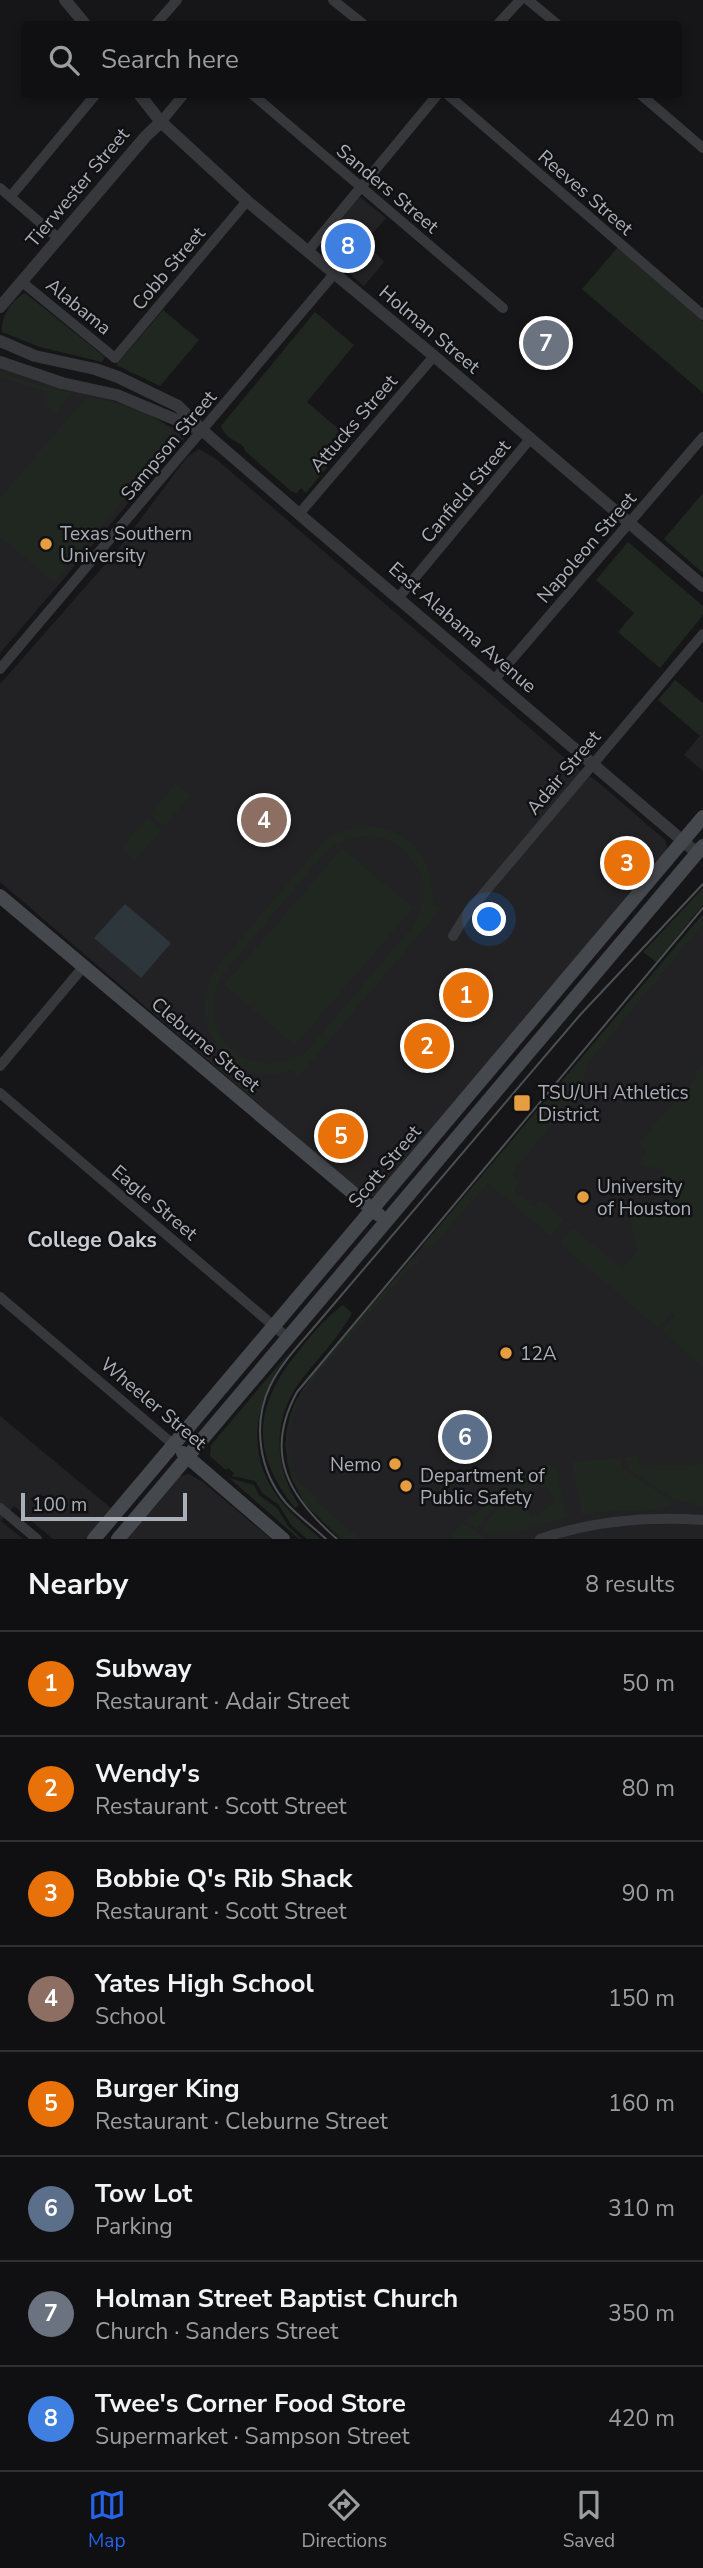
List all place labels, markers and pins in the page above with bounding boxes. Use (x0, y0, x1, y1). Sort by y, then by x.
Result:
pin: 8 (325, 220, 371, 272)
pin: 7 (523, 317, 569, 369)
place label: Texas Southern University (60, 521, 192, 569)
marker: Texas Southern University (38, 536, 54, 552)
pin: 4 (241, 794, 287, 846)
pin: 3 (604, 837, 650, 889)
pin: 1 (443, 969, 489, 1021)
pin: 2 (404, 1020, 450, 1072)
place label: TSU/UH Athletics District (538, 1080, 689, 1128)
marker: TSU/UH Athletics District (512, 1093, 532, 1113)
pin: 5 (318, 1110, 364, 1162)
place label: University of Houston (597, 1174, 691, 1222)
marker: University of Houston (575, 1189, 591, 1205)
place label: 12A (520, 1341, 557, 1367)
marker: 12A (498, 1345, 514, 1361)
pin: 6 (442, 1411, 488, 1463)
place label: Nemo (330, 1452, 381, 1478)
marker: Nemo (387, 1456, 403, 1472)
place label: Department of Public Safety (420, 1463, 545, 1511)
marker: Department of Public Safety (398, 1478, 414, 1494)

